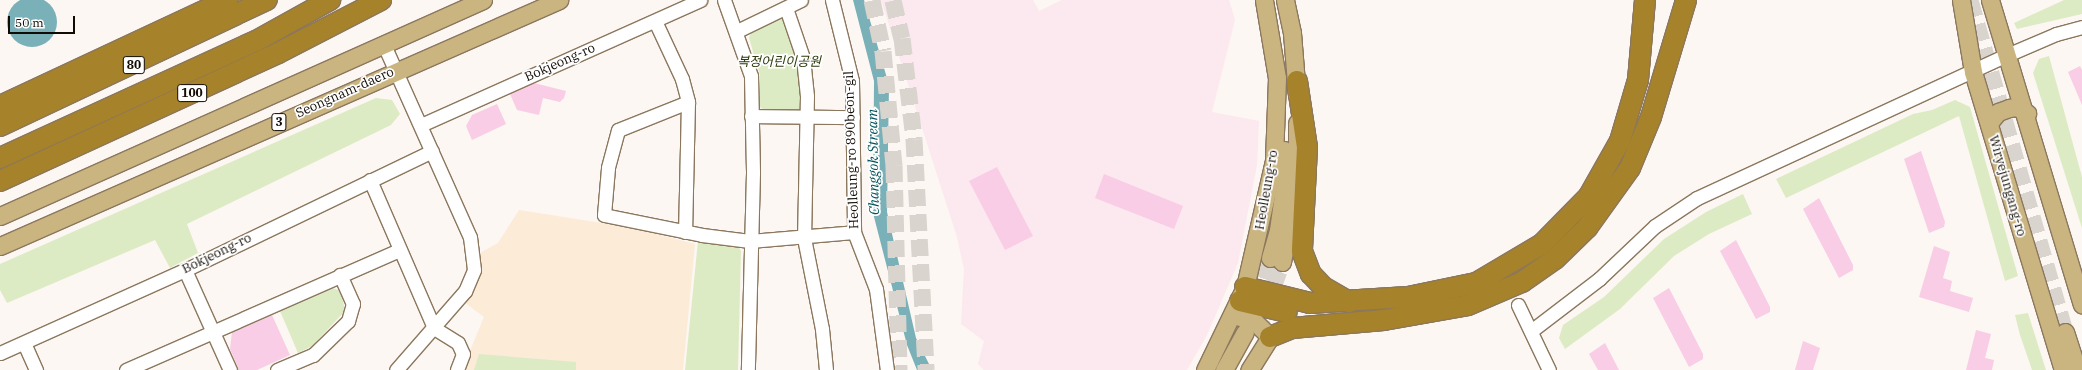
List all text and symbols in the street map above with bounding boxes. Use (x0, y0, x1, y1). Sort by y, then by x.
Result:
scale bar (10, 8, 77, 34)
text: 50 m (15, 15, 44, 30)
street label: Bokjeong-ro (522, 41, 598, 85)
park label: 복정어린이공원 (737, 54, 821, 70)
road number: 80 (122, 55, 146, 75)
street label: Seongnam-daero (294, 64, 396, 122)
street label: Heolleung-ro 890beon-gil (841, 71, 863, 229)
road number: 100 (177, 83, 207, 103)
water label: Changgok Stream (864, 109, 882, 215)
road number: 3 (271, 112, 287, 132)
street label: Wiryejungang-ro (1985, 134, 2029, 238)
street label: Heolleung-ro (1252, 149, 1282, 231)
street label: Bokjeong-ro (180, 230, 254, 278)

